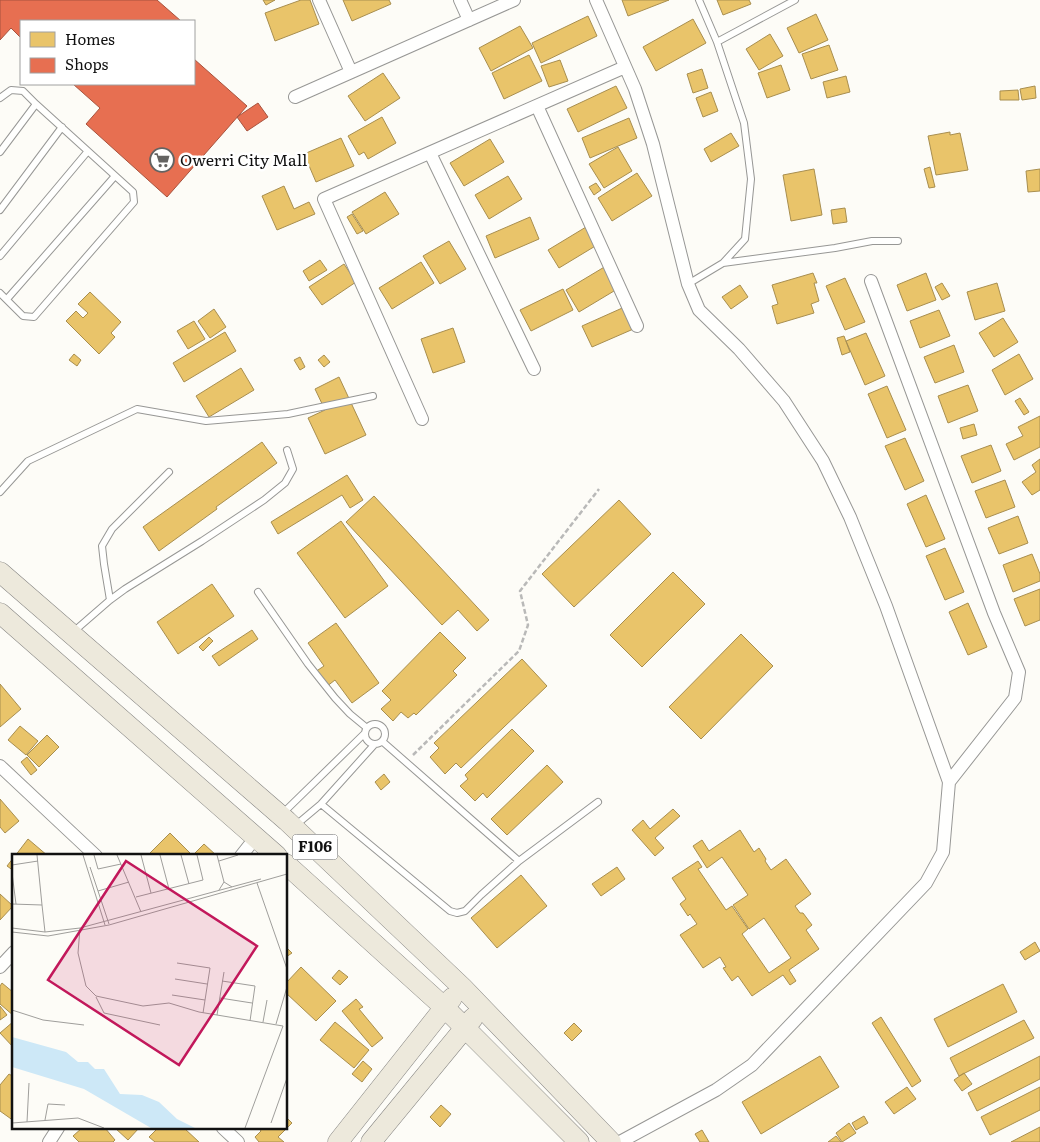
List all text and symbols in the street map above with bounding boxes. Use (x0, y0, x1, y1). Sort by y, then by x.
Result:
legend (20, 20, 195, 85)
text: Homes (65, 27, 115, 50)
text: Shops (65, 52, 108, 75)
supermarket icon: Owerri City Mall (149, 147, 175, 173)
place label: Owerri City Mall (180, 147, 307, 171)
road number: F106 (292, 834, 338, 860)
inset map (12, 854, 288, 1130)

